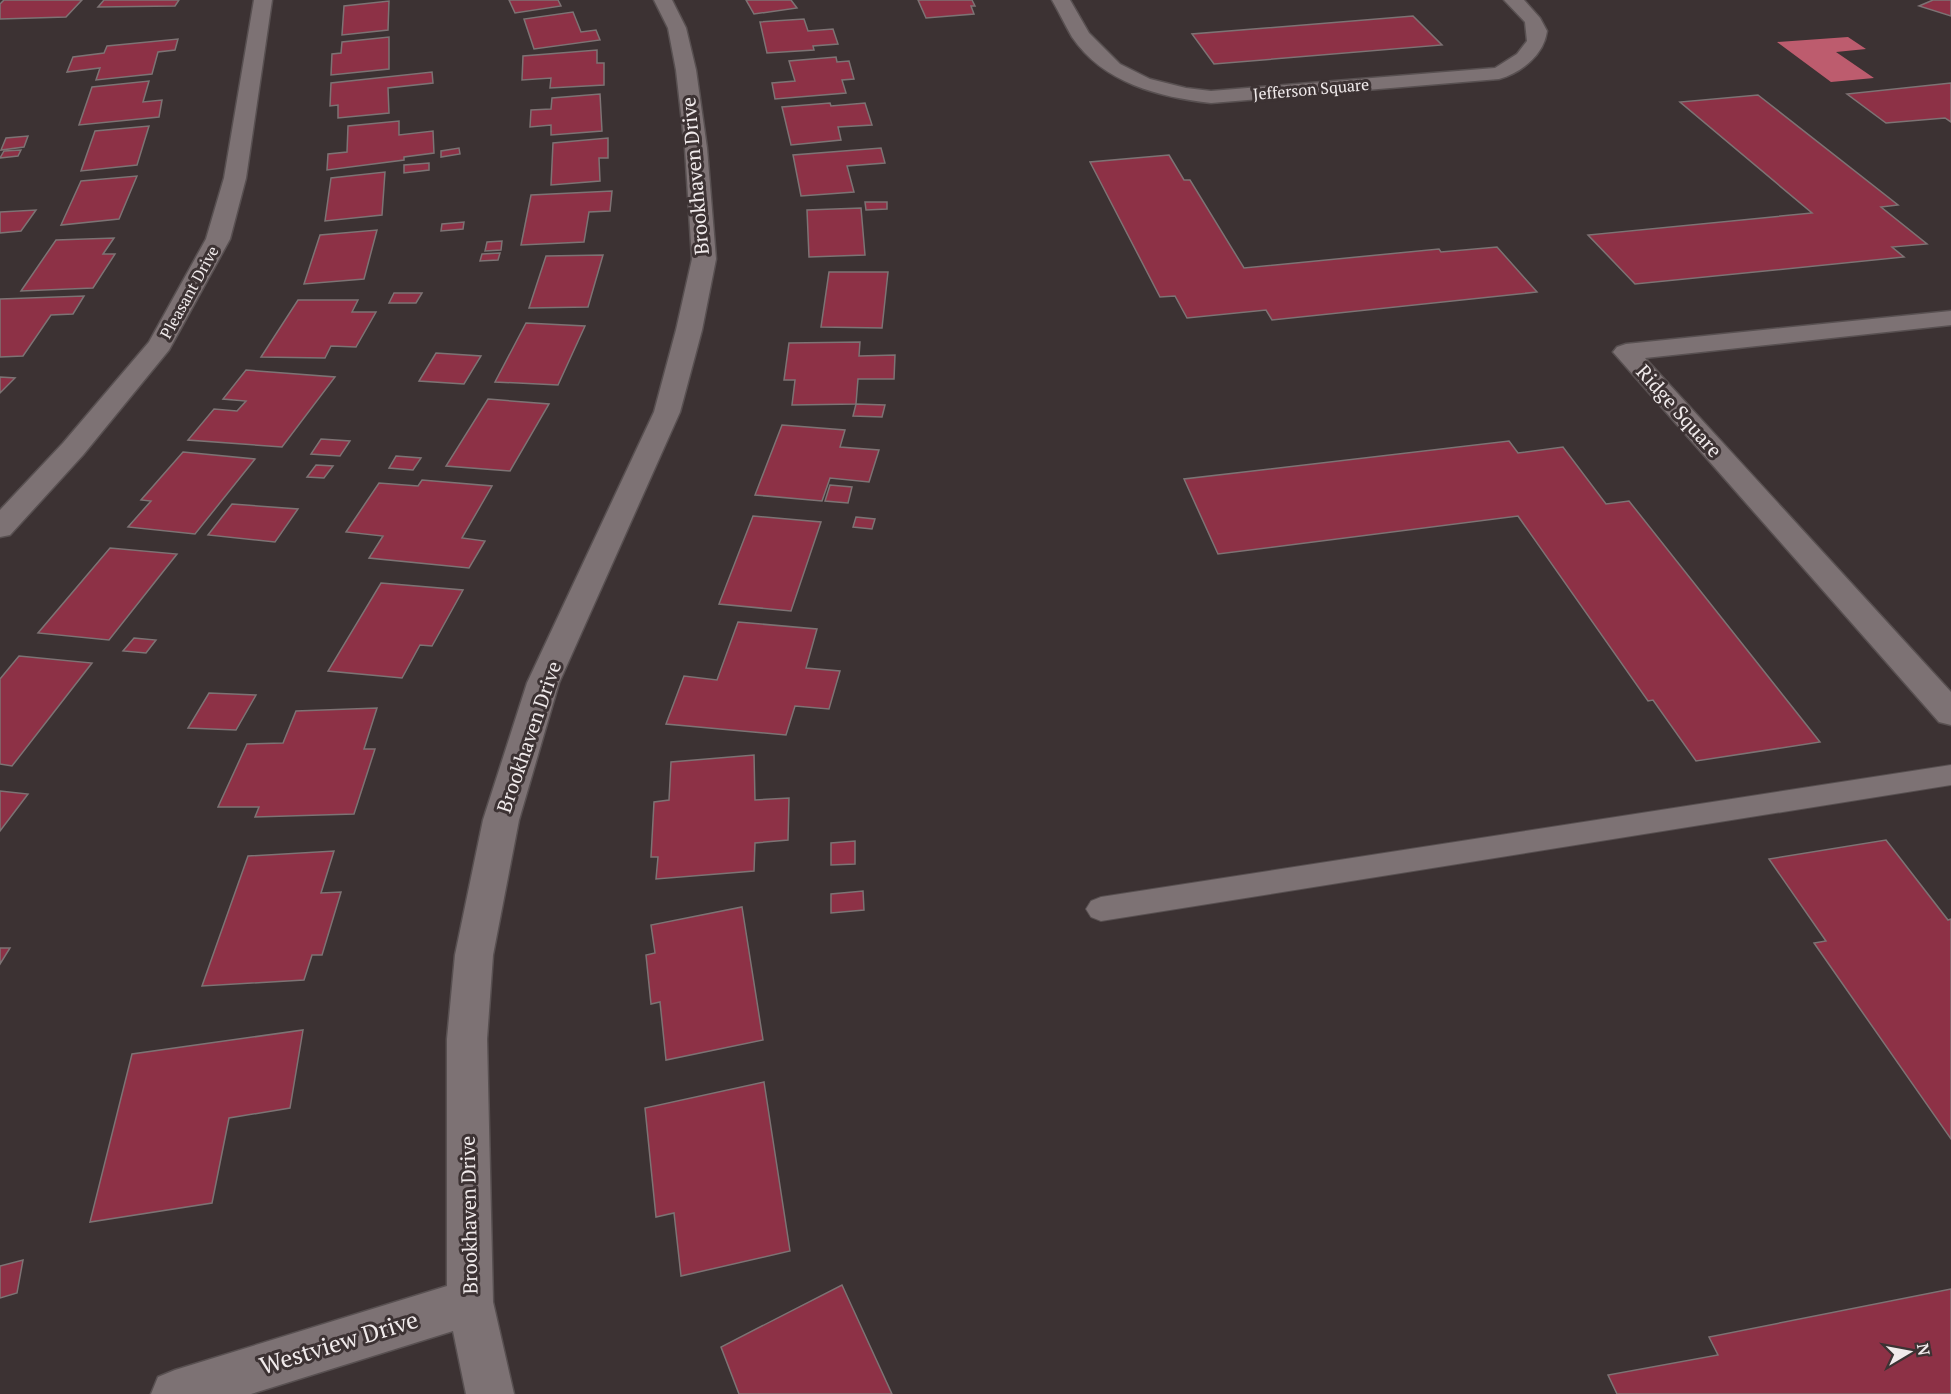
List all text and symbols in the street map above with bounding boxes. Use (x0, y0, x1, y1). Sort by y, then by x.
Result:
street label: Jefferson Square (1252, 73, 1370, 105)
street label: Brookhaven Drive (674, 96, 715, 256)
street label: Pleasant Drive (154, 242, 224, 342)
street label: Ridge Square (1630, 358, 1728, 463)
street label: Brookhaven Drive (490, 657, 567, 816)
street label: Brookhaven Drive (454, 1136, 483, 1295)
street label: Westview Drive (256, 1303, 422, 1381)
north arrow (1879, 1322, 1939, 1382)
text: N (1912, 1342, 1936, 1357)

